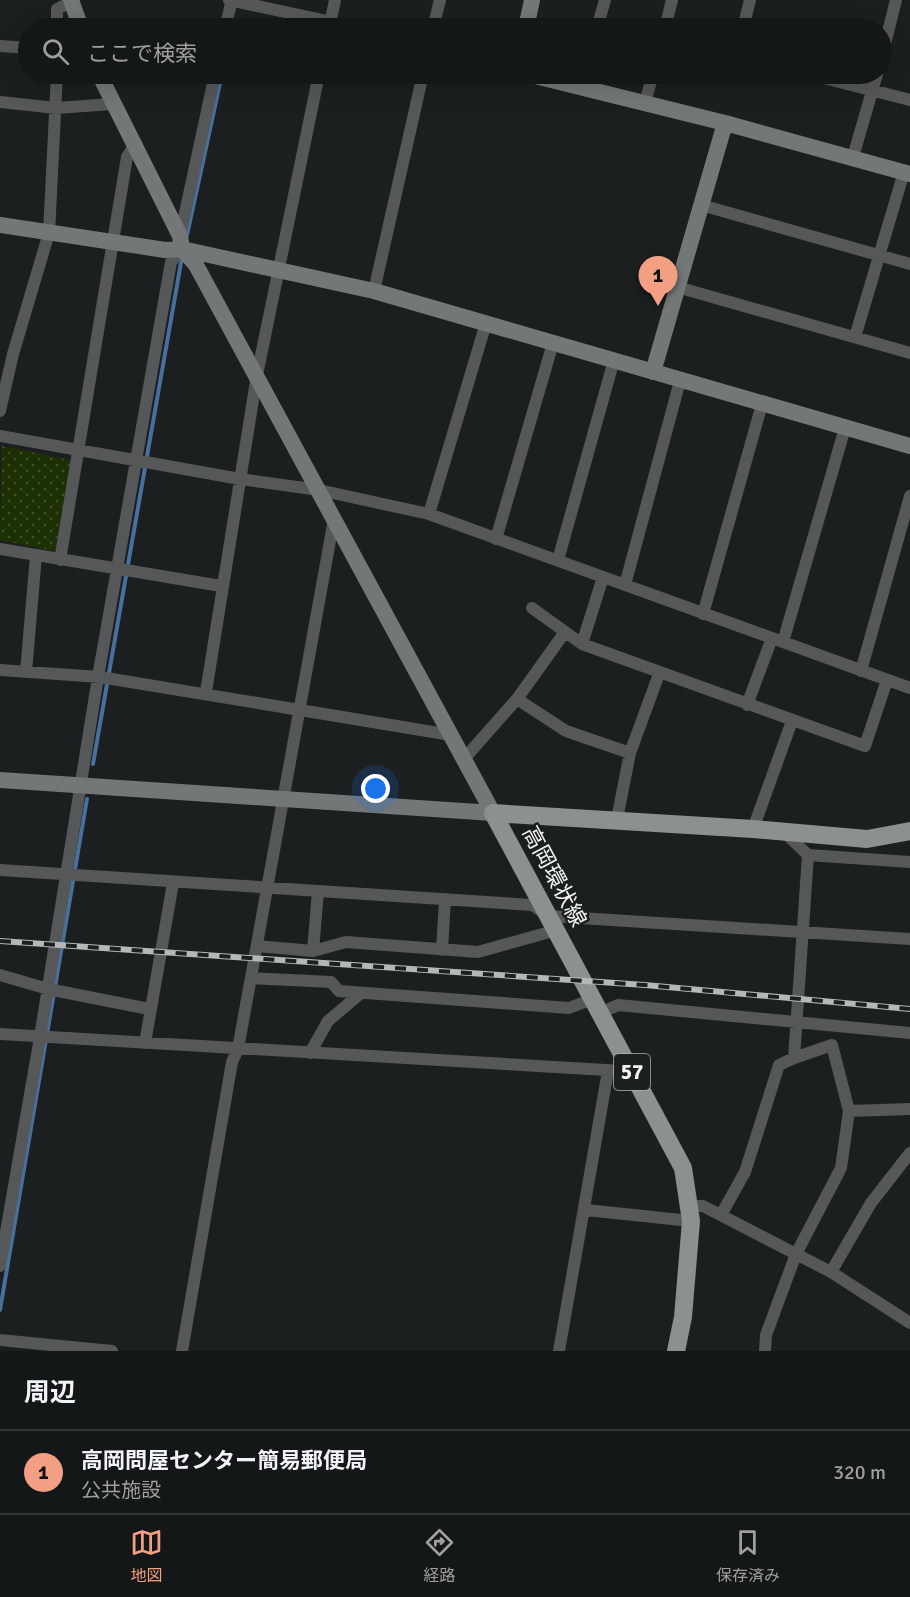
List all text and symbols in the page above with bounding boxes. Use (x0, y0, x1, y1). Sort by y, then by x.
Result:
search box (18, 18, 892, 84)
icon: search (39, 35, 72, 68)
text: ここで検索 (87, 40, 197, 67)
pin: 1 (638, 256, 678, 306)
your location (361, 774, 390, 803)
street label: 高岡環状線 (517, 821, 592, 931)
road number: 57 (614, 1054, 650, 1090)
text: 周辺 (24, 1377, 76, 1409)
text: 高岡問屋センター簡易郵便局 (81, 1447, 367, 1474)
text: 1 (38, 1460, 49, 1485)
text: 320 m (833, 1460, 886, 1485)
text: 公共施設 (81, 1478, 161, 1503)
tab: 地図 (130, 1526, 163, 1586)
tab: 経路 (423, 1526, 456, 1586)
tab: 保存済み (716, 1526, 780, 1586)

